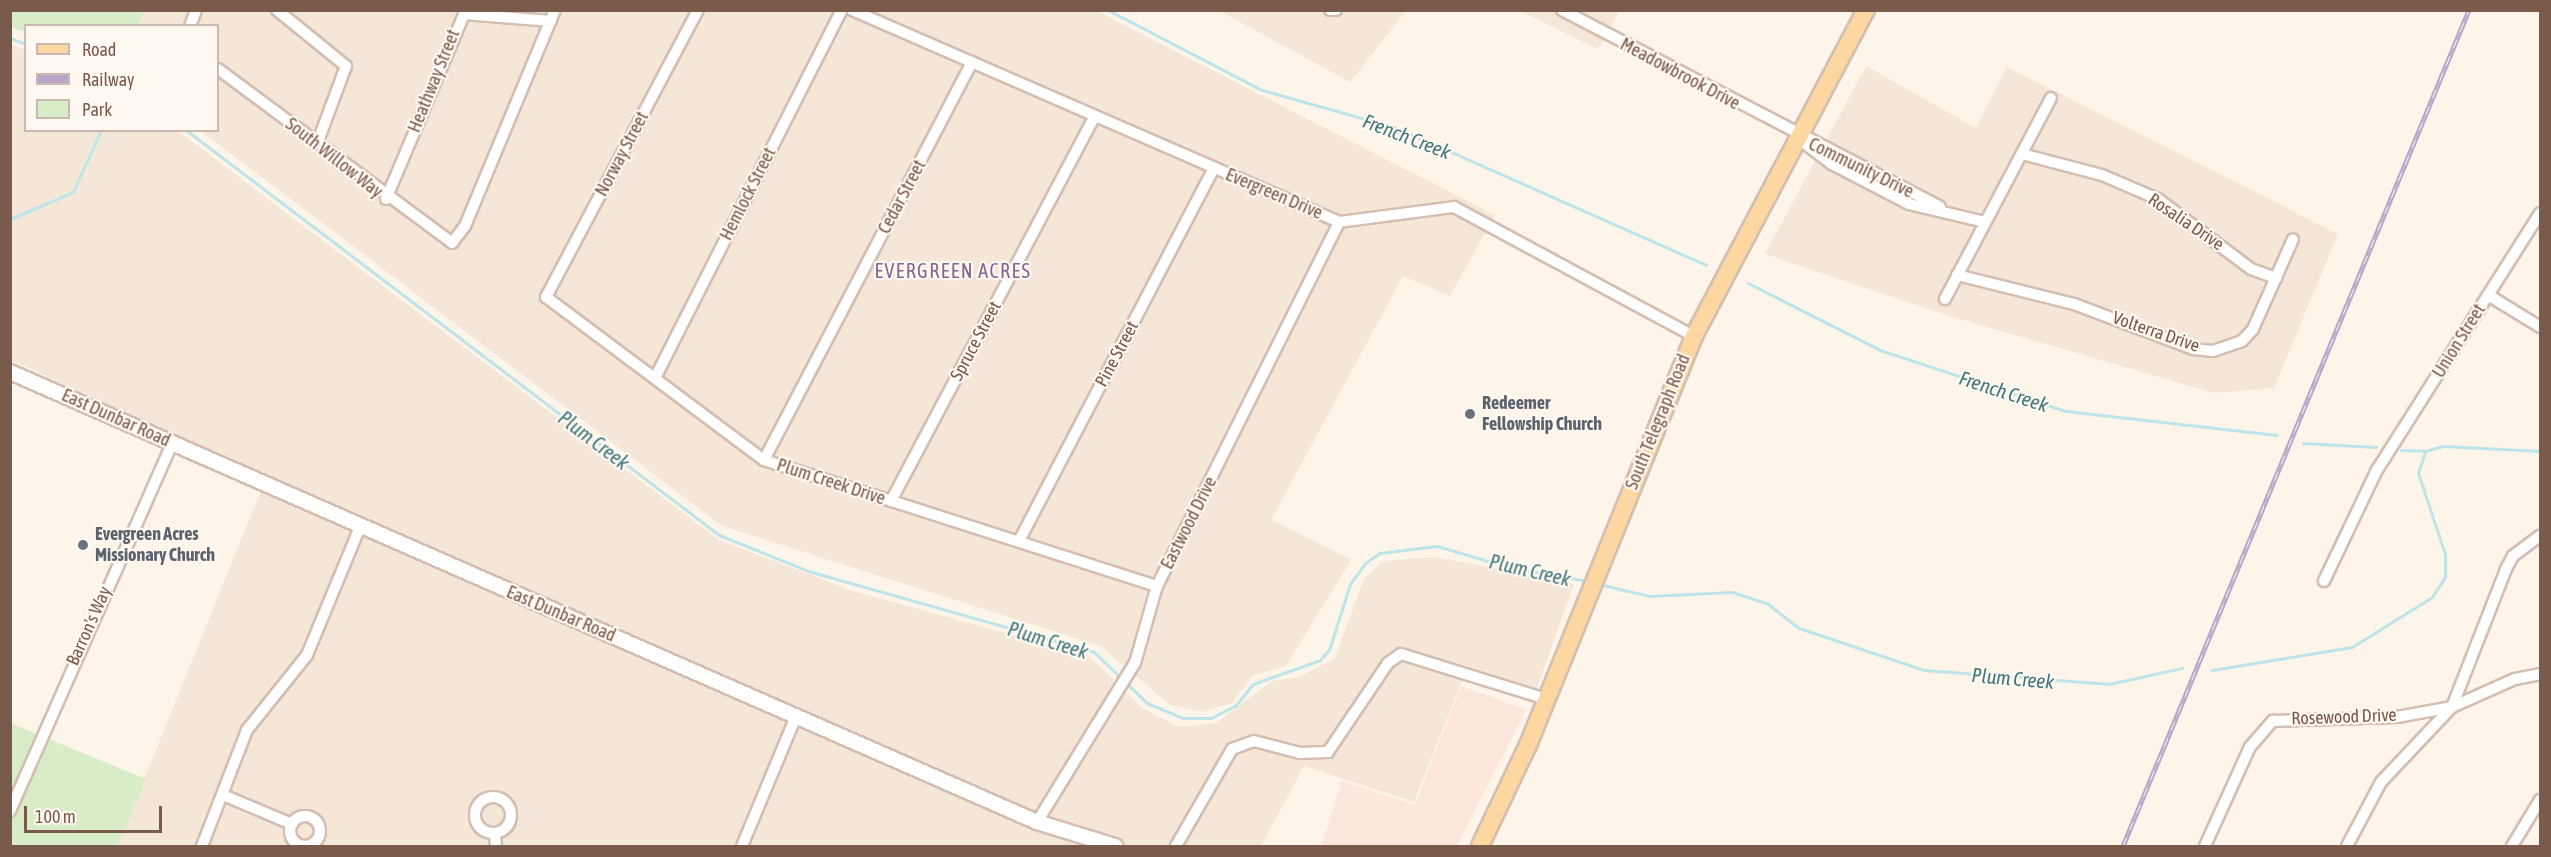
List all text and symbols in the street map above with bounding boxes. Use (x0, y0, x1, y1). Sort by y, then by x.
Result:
legend (24, 24, 219, 132)
street label: Heathway Street (404, 26, 464, 136)
street label: Meadowbrook Drive (1617, 33, 1743, 115)
text: Road (82, 39, 116, 60)
text: Railway (82, 69, 134, 90)
text: Park (82, 99, 112, 120)
street label: Norway Street (591, 108, 653, 200)
water label: French Creek (1360, 108, 1454, 164)
street label: South Willow Way (281, 113, 387, 203)
street label: Community Drive (1805, 133, 1917, 203)
street label: Hemlock Street (715, 144, 781, 244)
street label: Cedar Street (874, 156, 930, 238)
street label: Evergreen Drive (1222, 164, 1326, 224)
street label: Rosalia Drive (2144, 189, 2228, 255)
district label: EVERGREEN ACRES (874, 258, 1032, 282)
street label: Spruce Street (946, 298, 1006, 384)
street label: Union Street (2428, 300, 2490, 382)
street label: Volterra Drive (2110, 307, 2202, 357)
street label: Pine Street (1091, 317, 1143, 391)
street label: South Telegraph Road (1621, 351, 1695, 493)
water label: French Creek (1956, 365, 2052, 417)
street label: East Dunbar Road (58, 384, 174, 452)
place label: Redeemer Fellowship Church (1482, 393, 1602, 436)
water label: Plum Creek (554, 406, 634, 474)
marker: Redeemer Fellowship Church (1463, 407, 1477, 421)
street label: Plum Creek Drive (774, 454, 888, 510)
street label: Eastwood Drive (1156, 473, 1222, 573)
place label: Evergreen Acres Missionary Church (95, 524, 215, 566)
marker: Evergreen Acres Missionary Church (76, 538, 90, 552)
water label: Plum Creek (1487, 549, 1573, 591)
street label: East Dunbar Road (503, 581, 619, 647)
street label: Barron's Way (62, 583, 116, 669)
water label: Plum Creek (1005, 616, 1091, 664)
water label: Plum Creek (1971, 662, 2055, 694)
street label: Rosewood Drive (2291, 704, 2397, 730)
scale bar (27, 794, 165, 832)
text: 100 m (35, 806, 76, 827)

